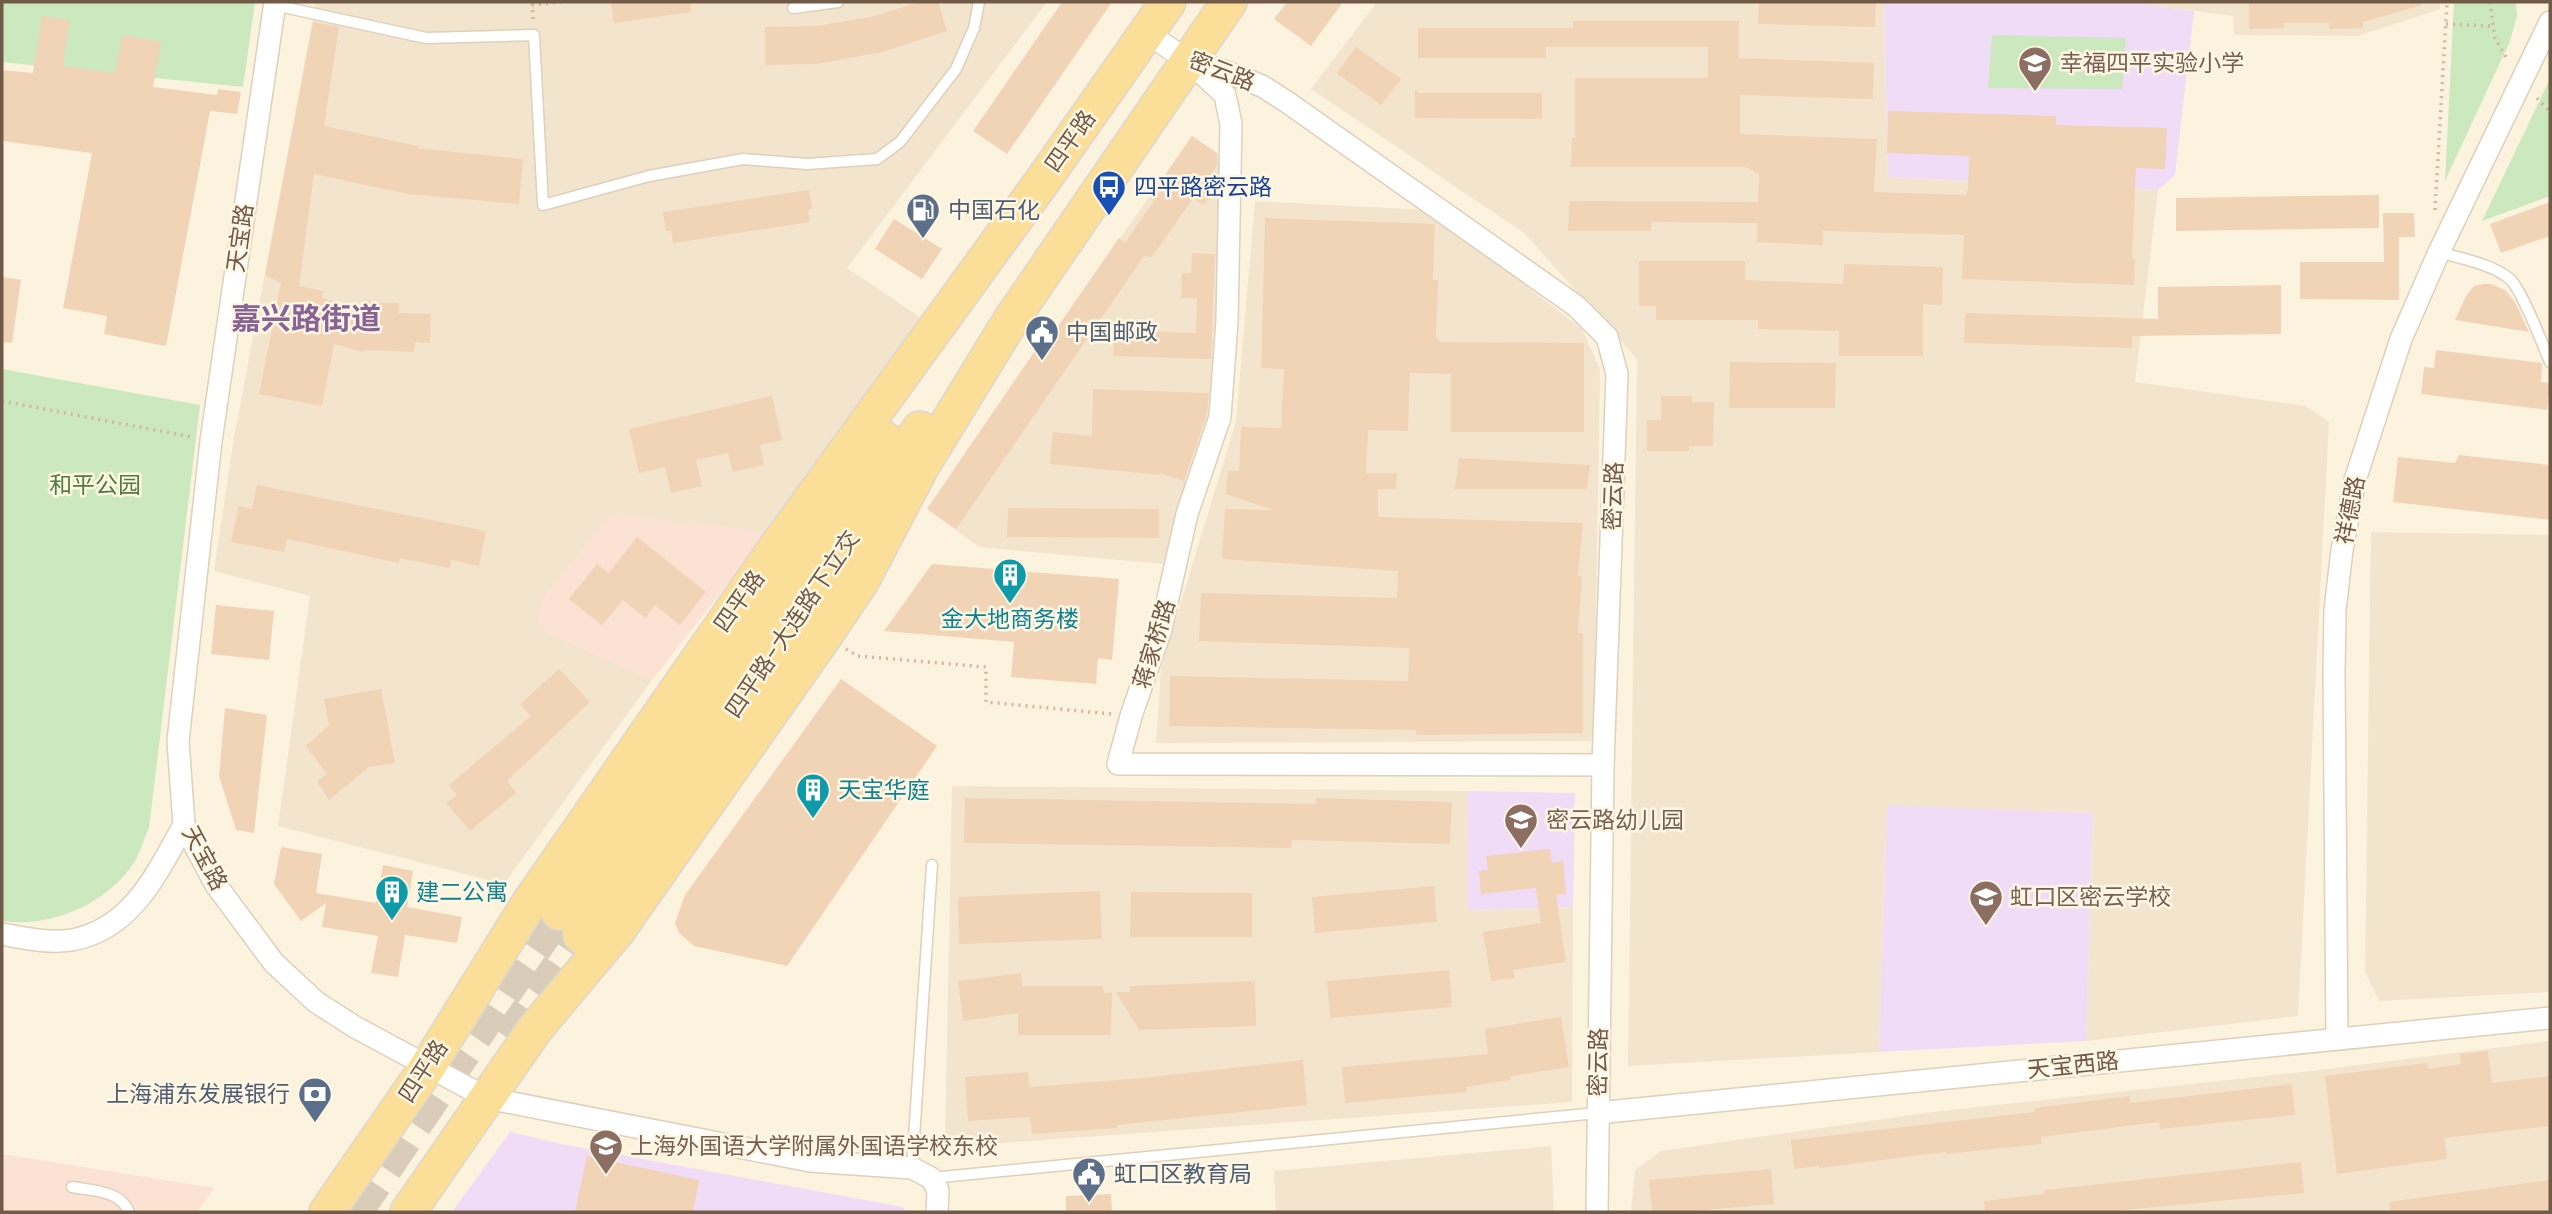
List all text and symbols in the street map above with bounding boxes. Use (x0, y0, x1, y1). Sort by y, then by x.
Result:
street label: 密云路 (1184, 44, 1260, 98)
school or university icon: 幸福四平实验小学 (2016, 44, 2054, 93)
place label: 幸福四平实验小学 (2060, 47, 2244, 79)
street label: 四平路 (1037, 104, 1103, 178)
bus stop icon: 四平路密云路 (1090, 168, 1128, 217)
place label: 四平路密云路 (1134, 171, 1272, 203)
fuel station icon: 中国石化 (904, 191, 942, 240)
place label: 中国石化 (948, 194, 1040, 226)
street label: 天宝路 (219, 202, 261, 274)
district label: 嘉兴路街道 (231, 297, 381, 340)
public building icon: 中国邮政 (1023, 313, 1061, 362)
place label: 中国邮政 (1066, 316, 1158, 348)
street label: 密云路 (1596, 461, 1630, 531)
park label: 和平公园 (49, 469, 141, 501)
street label: 祥德路 (2328, 473, 2372, 547)
street label: 四平路-大连路下立交 (717, 524, 867, 724)
building icon: 金大地商务楼 (991, 556, 1029, 605)
street label: 四平路 (706, 564, 772, 638)
street label: 蒋家桥路 (1125, 595, 1183, 693)
place label: 金大地商务楼 (941, 603, 1079, 635)
building icon: 天宝华庭 (794, 771, 832, 820)
place label: 天宝华庭 (838, 774, 930, 806)
school or university icon: 密云路幼儿园 (1502, 801, 1540, 850)
place label: 密云路幼儿园 (1546, 804, 1684, 836)
street label: 天宝路 (175, 820, 235, 896)
building icon: 建二公寓 (373, 873, 411, 922)
place label: 建二公寓 (416, 876, 508, 908)
school or university icon: 虹口区密云学校 (1967, 878, 2005, 927)
place label: 虹口区密云学校 (2010, 881, 2171, 913)
street label: 密云路 (1581, 1027, 1615, 1097)
street label: 四平路 (391, 1033, 455, 1109)
street label: 天宝西路 (2026, 1044, 2120, 1086)
bank icon: 上海浦东发展银行 (296, 1075, 334, 1124)
place label: 上海浦东发展银行 (106, 1078, 290, 1110)
school or university icon: 上海外国语大学附属外国语学校东校 (587, 1127, 625, 1176)
place label: 上海外国语大学附属外国语学校东校 (630, 1130, 998, 1162)
public building icon: 虹口区教育局 (1070, 1155, 1108, 1204)
place label: 虹口区教育局 (1114, 1158, 1252, 1190)

